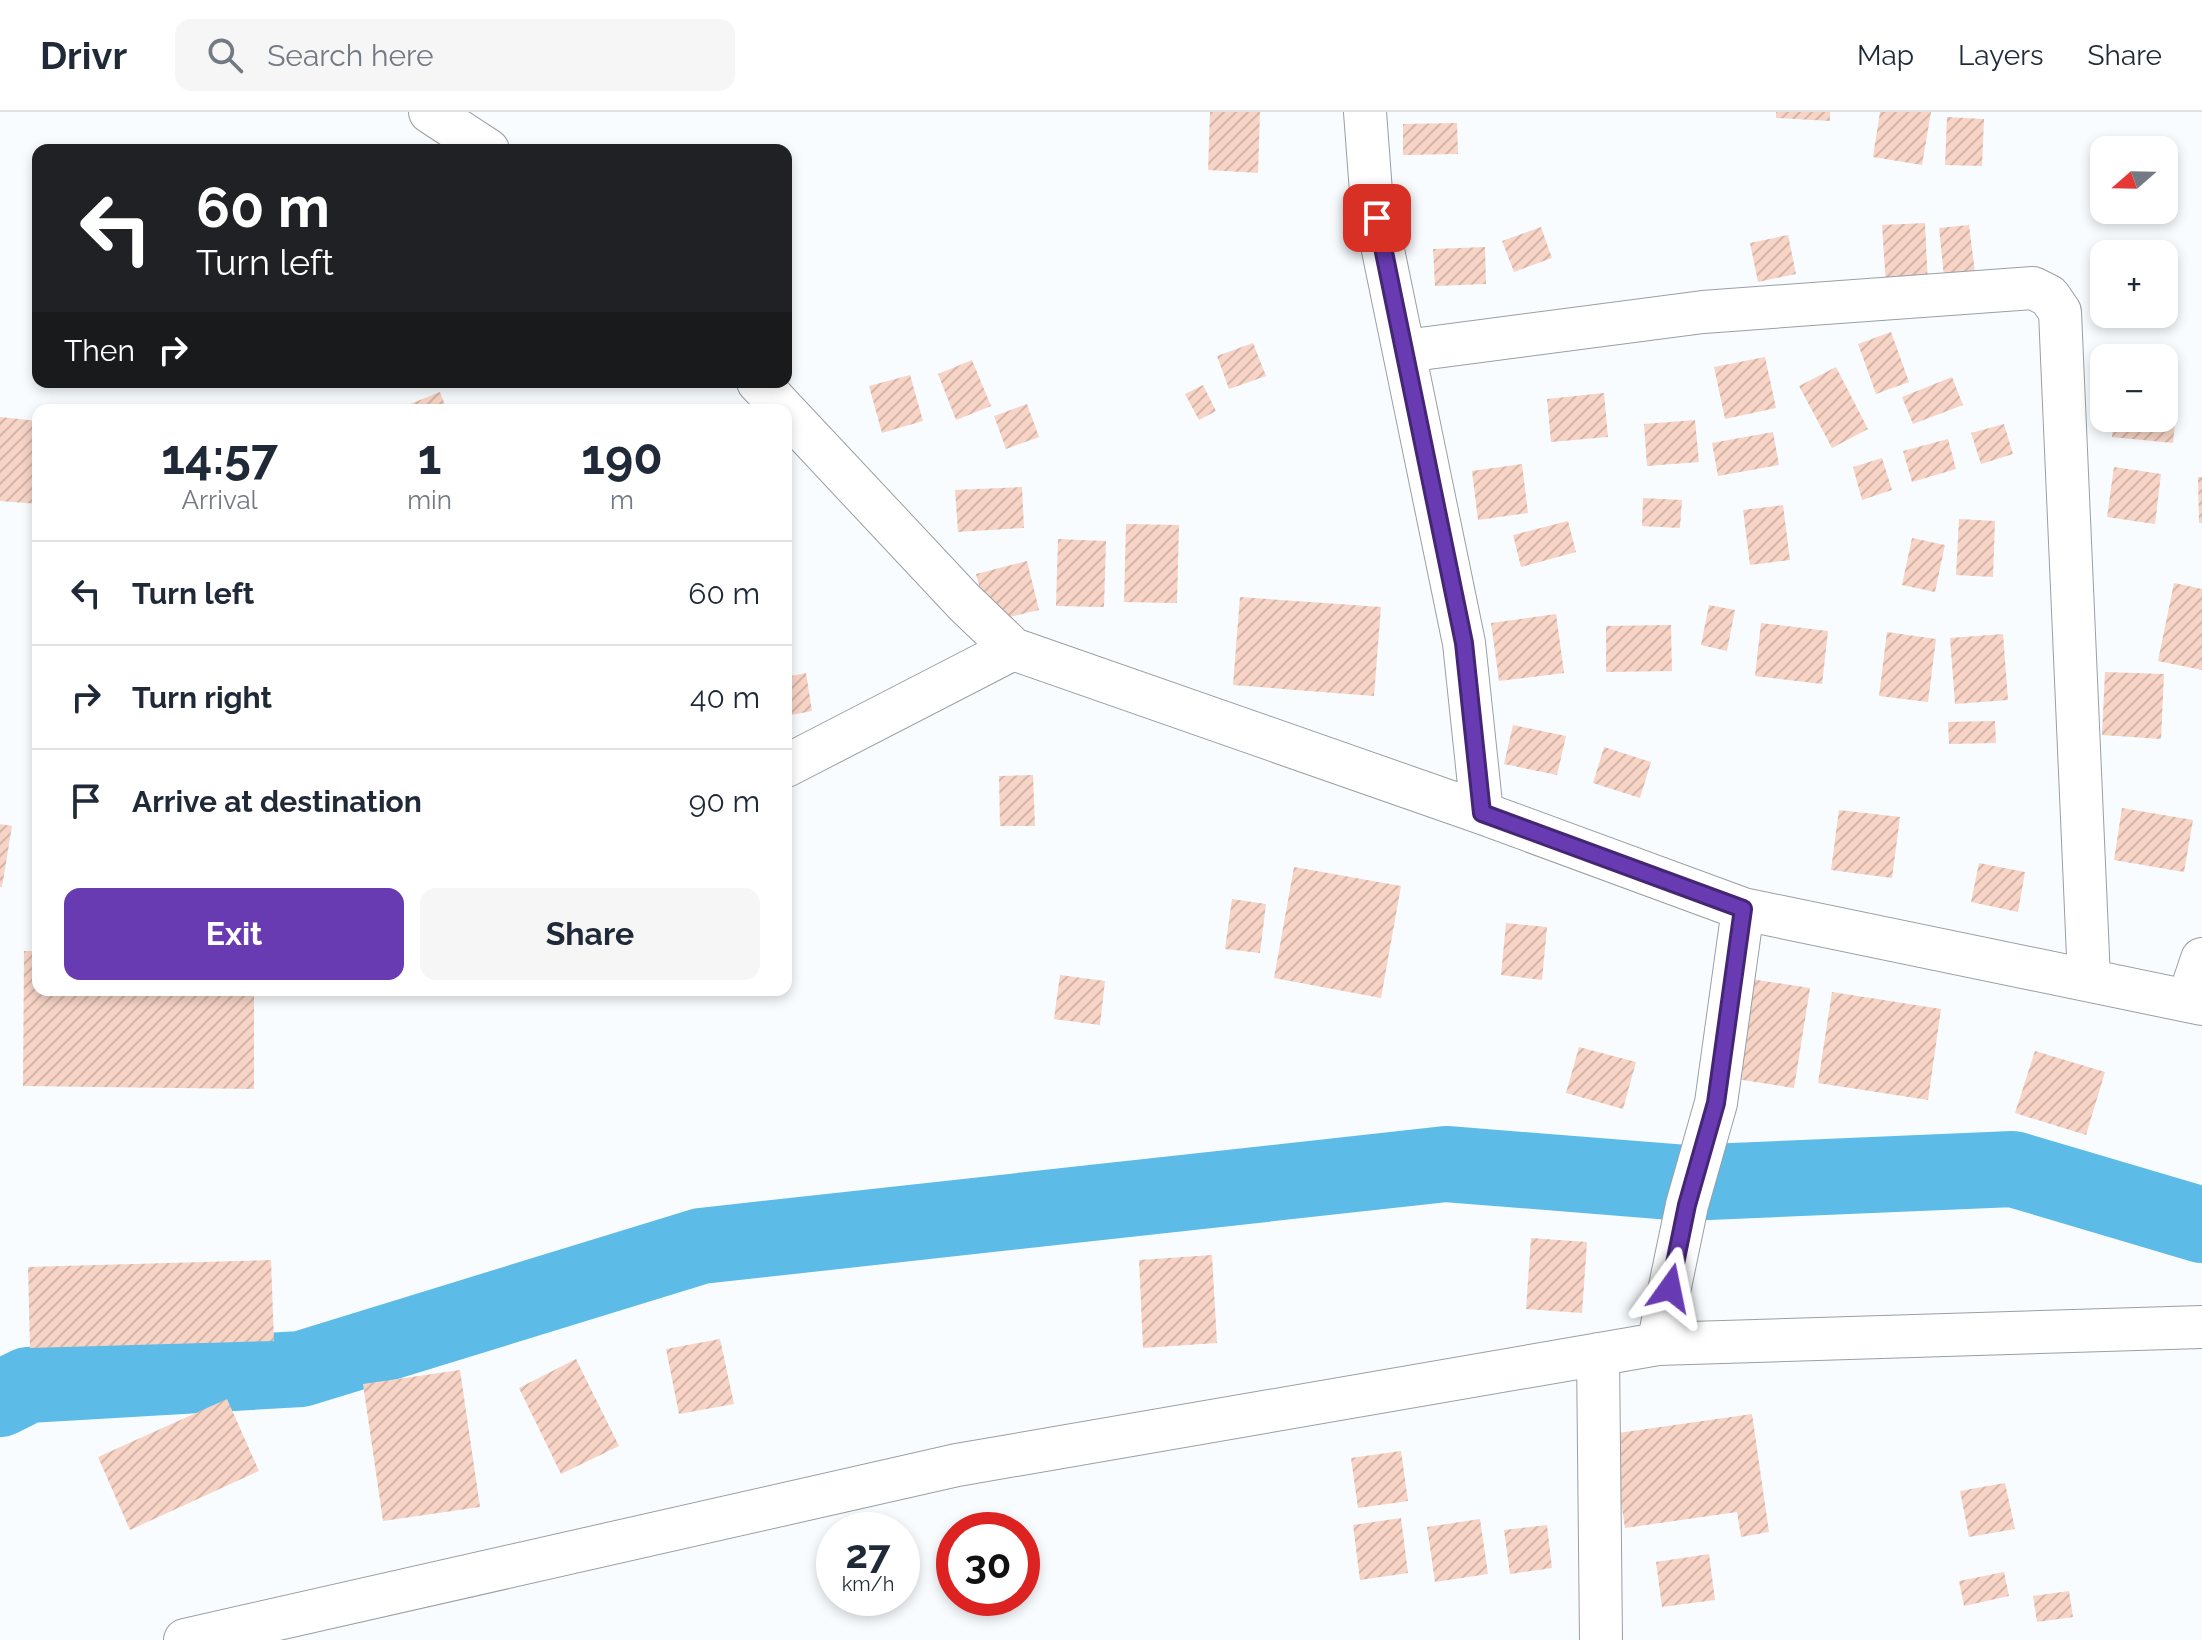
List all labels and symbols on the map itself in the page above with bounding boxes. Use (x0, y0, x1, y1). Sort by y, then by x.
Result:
north arrow (2090, 136, 2178, 224)
pin (1343, 184, 1411, 252)
position arrow (1628, 1246, 1712, 1330)
speed limit sign: 30 (936, 1512, 1040, 1616)

